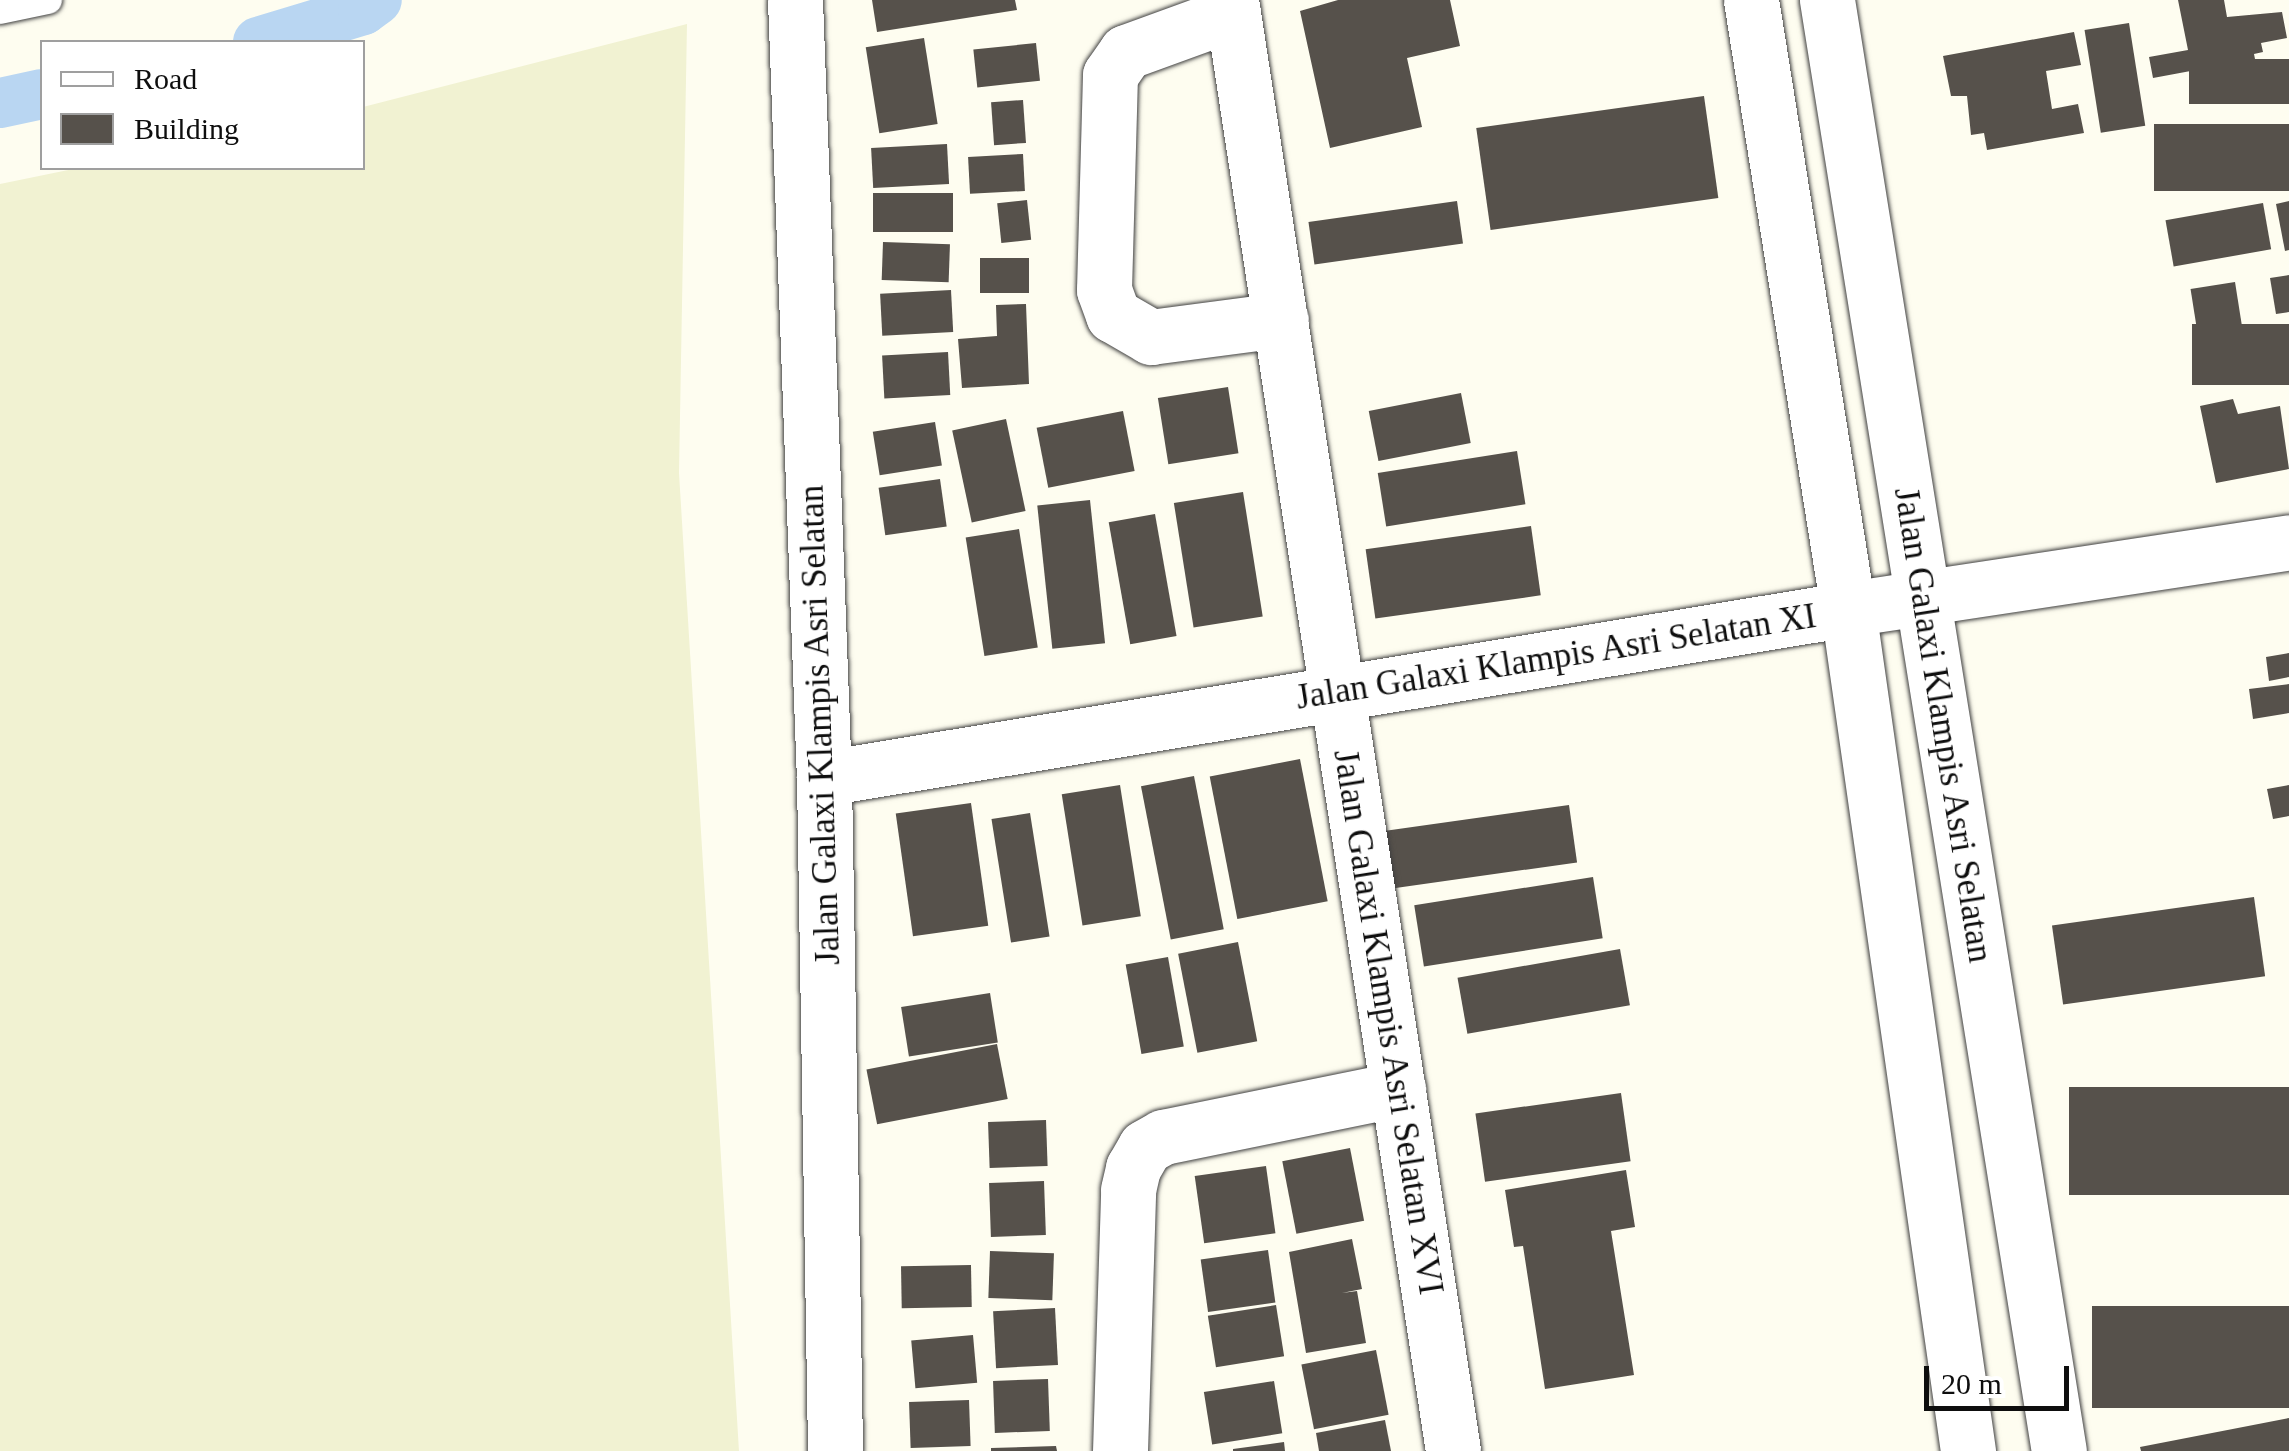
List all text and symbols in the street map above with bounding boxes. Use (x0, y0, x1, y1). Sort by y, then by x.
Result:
legend (40, 40, 365, 170)
text: Road (134, 62, 197, 95)
text: Building (134, 112, 239, 145)
street label: Jalan Galaxi Klampis Asri Selatan (791, 483, 849, 967)
street label: Jalan Galaxi Klampis Asri Selatan (1885, 484, 2001, 966)
street label: Jalan Galaxi Klampis Asri Selatan XI (1292, 595, 1820, 719)
street label: Jalan Galaxi Klampis Asri Selatan XVI (1324, 746, 1452, 1298)
scale bar (1929, 1346, 2074, 1408)
text: 20 m (1941, 1367, 2002, 1400)

